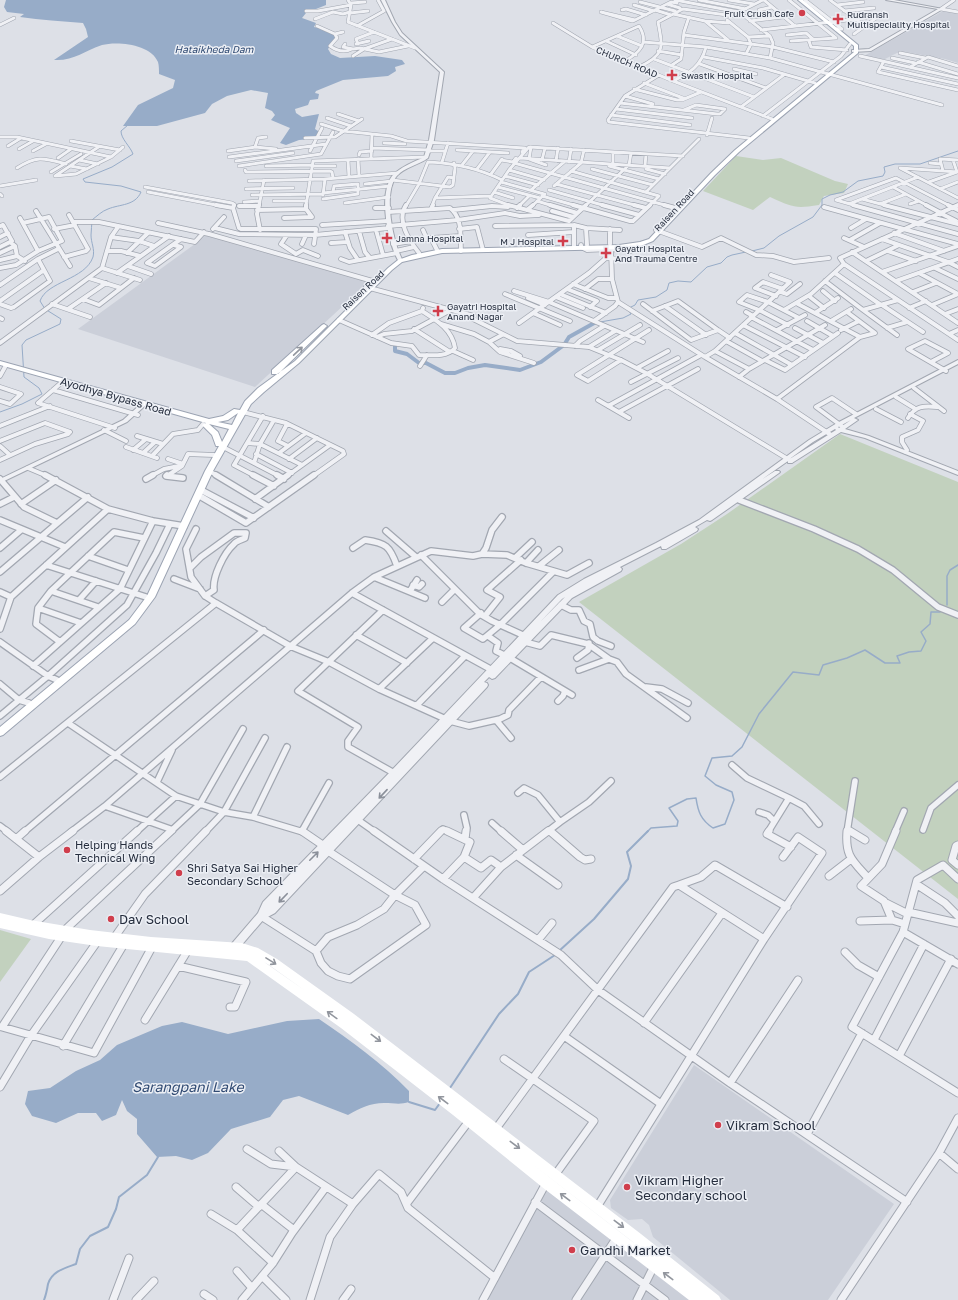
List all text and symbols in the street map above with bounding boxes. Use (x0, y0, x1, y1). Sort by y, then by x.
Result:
place label: Fruit Crush Cafe (724, 8, 794, 19)
marker: Fruit Crush Cafe (797, 8, 807, 18)
place label: Rudransh Multispeciality Hospital (847, 9, 950, 30)
marker: Rudransh Multispeciality Hospital (832, 13, 844, 25)
water label: Hataikheda Dam (175, 43, 255, 55)
street label: CHURCH ROAD (595, 44, 659, 80)
marker: Swastik Hospital (666, 69, 678, 81)
place label: Swastik Hospital (681, 70, 754, 81)
street label: Raisen Road (652, 187, 696, 233)
marker: Jamna Hospital (381, 232, 393, 244)
place label: Jamna Hospital (396, 233, 464, 244)
marker: M J Hospital (557, 235, 569, 247)
place label: M J Hospital (500, 236, 554, 247)
place label: Gayatri Hospital And Trauma Centre (615, 243, 697, 264)
marker: Gayatri Hospital And Trauma Centre (600, 247, 612, 259)
street label: Raisen Road (340, 268, 386, 312)
place label: Gayatri Hospital Anand Nagar (447, 301, 516, 322)
marker: Gayatri Hospital Anand Nagar (432, 305, 444, 317)
one-way arrow (293, 346, 303, 355)
street label: Ayodhya Bypass Road (59, 374, 173, 418)
one-way arrow (378, 789, 387, 800)
place label: Helping Hands Technical Wing (75, 838, 155, 864)
marker: Helping Hands Technical Wing (62, 845, 72, 855)
one-way arrow (309, 851, 319, 861)
place label: Shri Satya Sai Higher Secondary School (187, 861, 299, 887)
marker: Shri Satya Sai Higher Secondary School (174, 868, 184, 878)
one-way arrow (278, 893, 288, 903)
place label: Dav School (119, 911, 189, 927)
marker: Dav School (106, 914, 116, 924)
one-way arrow (265, 957, 276, 965)
one-way arrow (326, 1011, 337, 1019)
one-way arrow (371, 1034, 382, 1042)
water label: Sarangpani Lake (132, 1078, 245, 1095)
one-way arrow (438, 1096, 449, 1104)
place label: Vikram School (726, 1117, 816, 1133)
marker: Vikram School (713, 1120, 723, 1130)
one-way arrow (510, 1141, 521, 1149)
place label: Vikram Higher Secondary school (635, 1172, 747, 1203)
marker: Vikram Higher Secondary school (622, 1182, 632, 1192)
one-way arrow (559, 1193, 570, 1201)
one-way arrow (613, 1219, 624, 1228)
place label: Gandhi Market (580, 1242, 671, 1258)
marker: Gandhi Market (567, 1245, 577, 1255)
one-way arrow (663, 1272, 674, 1280)

